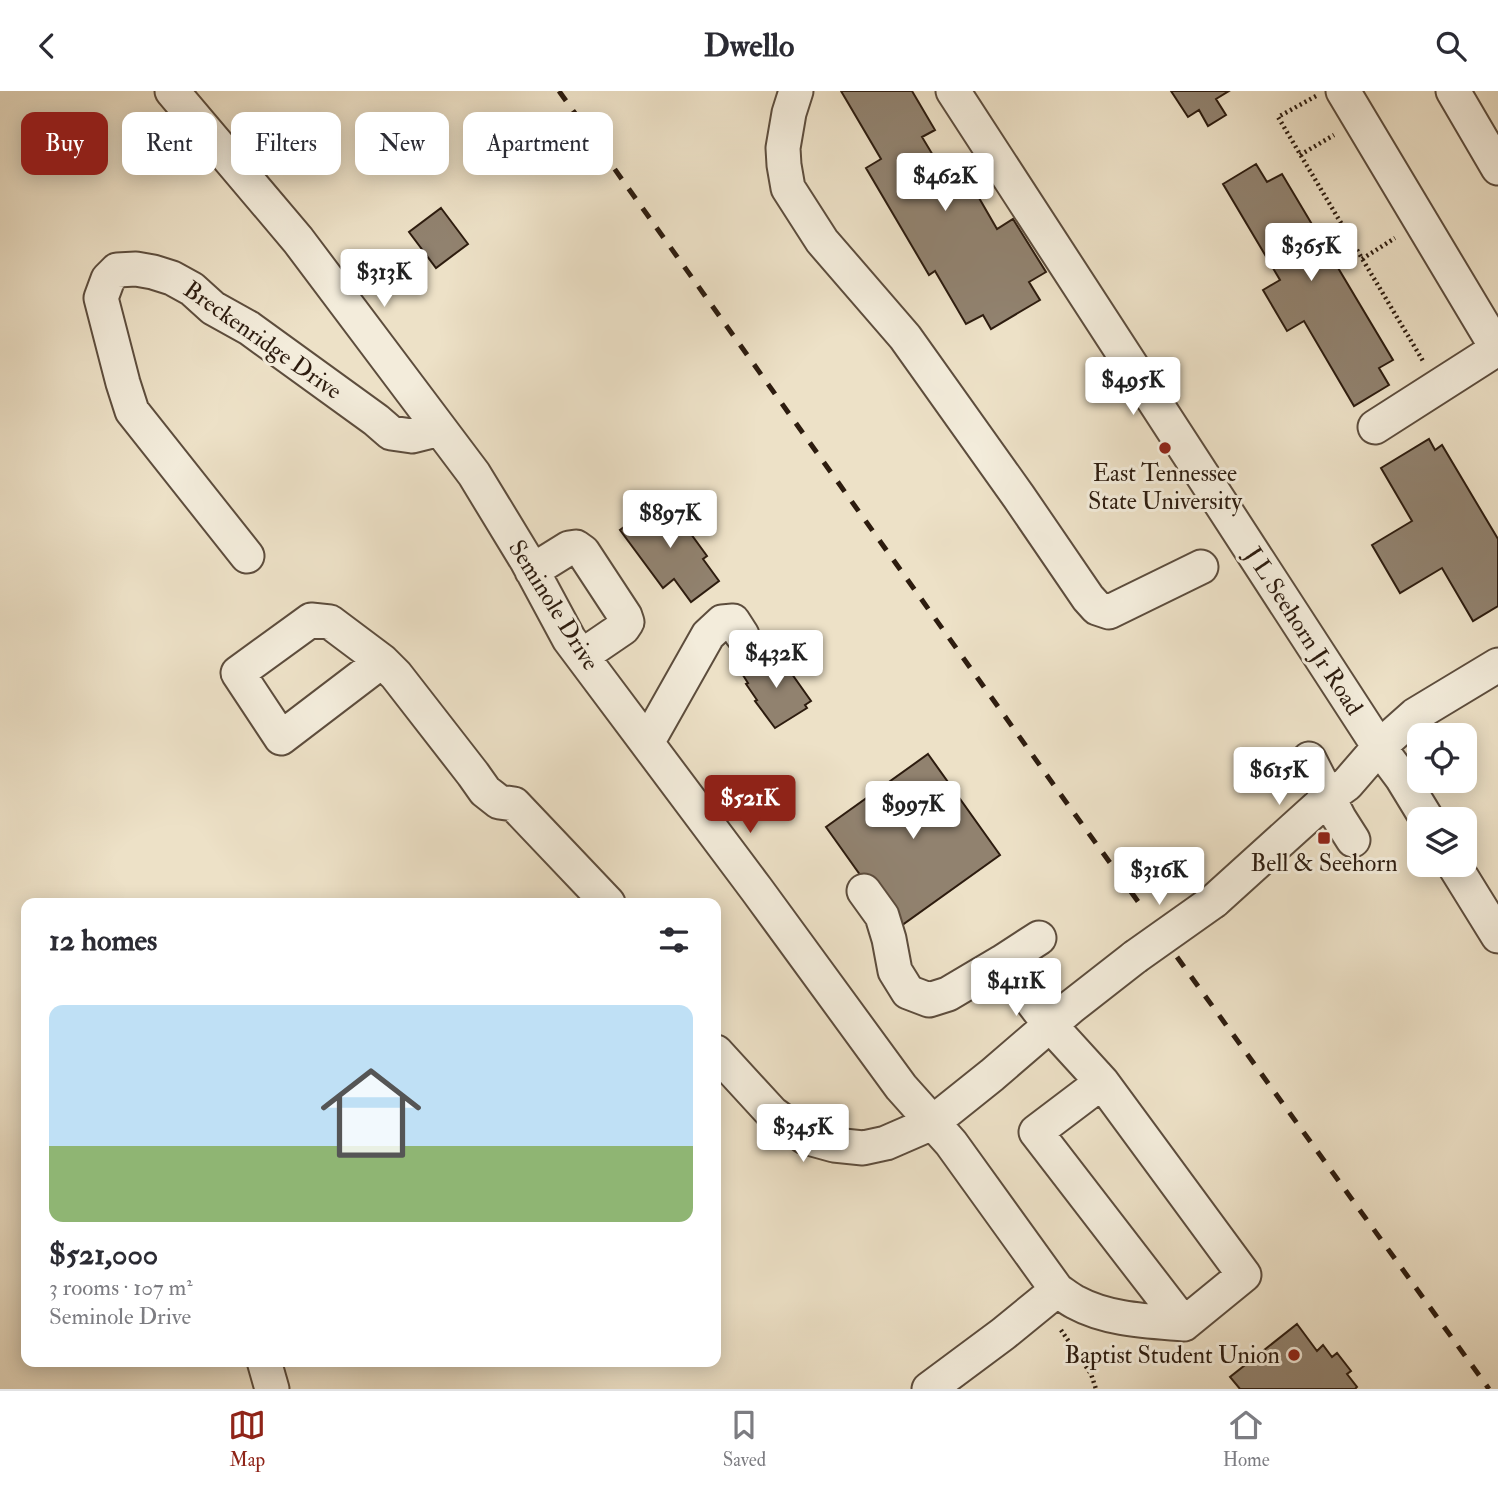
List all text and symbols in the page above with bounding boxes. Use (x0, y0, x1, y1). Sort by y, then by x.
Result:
text: Dwello (704, 26, 794, 66)
icon: back (28, 27, 66, 65)
icon: search (1432, 27, 1470, 65)
chip: Buy (21, 112, 108, 175)
chip: Rent (122, 112, 217, 175)
chip: Filters (231, 112, 341, 175)
chip: New (355, 112, 449, 175)
chip: Apartment (463, 112, 613, 175)
pin: $462K (896, 153, 994, 213)
text: $462K (913, 161, 977, 190)
pin: $365K (1262, 223, 1360, 283)
text: $365K (1281, 231, 1341, 260)
pin: $313K (335, 249, 433, 309)
text: $313K (357, 257, 411, 286)
street label: Breckenridge Drive (177, 274, 348, 407)
pin: $495K (1084, 357, 1182, 417)
text: $495K (1101, 365, 1165, 394)
marker: East Tennessee State University (1157, 440, 1173, 456)
place label: East Tennessee State University (1088, 458, 1242, 517)
pin: $897K (621, 491, 719, 550)
text: $897K (639, 498, 701, 527)
street label: Seminole Drive (501, 534, 606, 676)
street label: J L Seehorn Jr Road (1237, 540, 1370, 721)
pin: $432K (727, 631, 825, 690)
text: $432K (745, 638, 807, 667)
map controls (1407, 723, 1477, 877)
button: locate (1407, 723, 1477, 793)
pin: $615K (1230, 747, 1328, 807)
text: $615K (1250, 755, 1308, 784)
pin: $521K (701, 775, 799, 835)
pin: $997K (864, 781, 962, 841)
text: $521K (721, 783, 779, 812)
text: $997K (881, 789, 945, 818)
button: layers (1407, 807, 1477, 877)
marker: Bell & Seehorn (1316, 830, 1332, 846)
pin: $316K (1110, 847, 1208, 907)
place label: Bell & Seehorn (1250, 848, 1398, 879)
text: $316K (1130, 855, 1188, 884)
icon: filters (655, 921, 693, 959)
text: 12 homes (49, 922, 157, 959)
pin: $411K (967, 958, 1065, 1018)
text: $411K (987, 966, 1045, 995)
icon: home (308, 1050, 434, 1176)
pin: $345K (754, 1105, 852, 1164)
text: $345K (773, 1112, 833, 1141)
text: $521,000 (49, 1236, 158, 1273)
text: 3 rooms · 107 m² (49, 1273, 193, 1302)
text: Seminole Drive (49, 1302, 191, 1331)
place label: Baptist Student Union (1064, 1340, 1280, 1371)
marker: Baptist Student Union (1286, 1347, 1302, 1363)
tab: Map (228, 1406, 266, 1472)
tab: Saved (723, 1406, 766, 1472)
tab: Home (1223, 1406, 1270, 1472)

